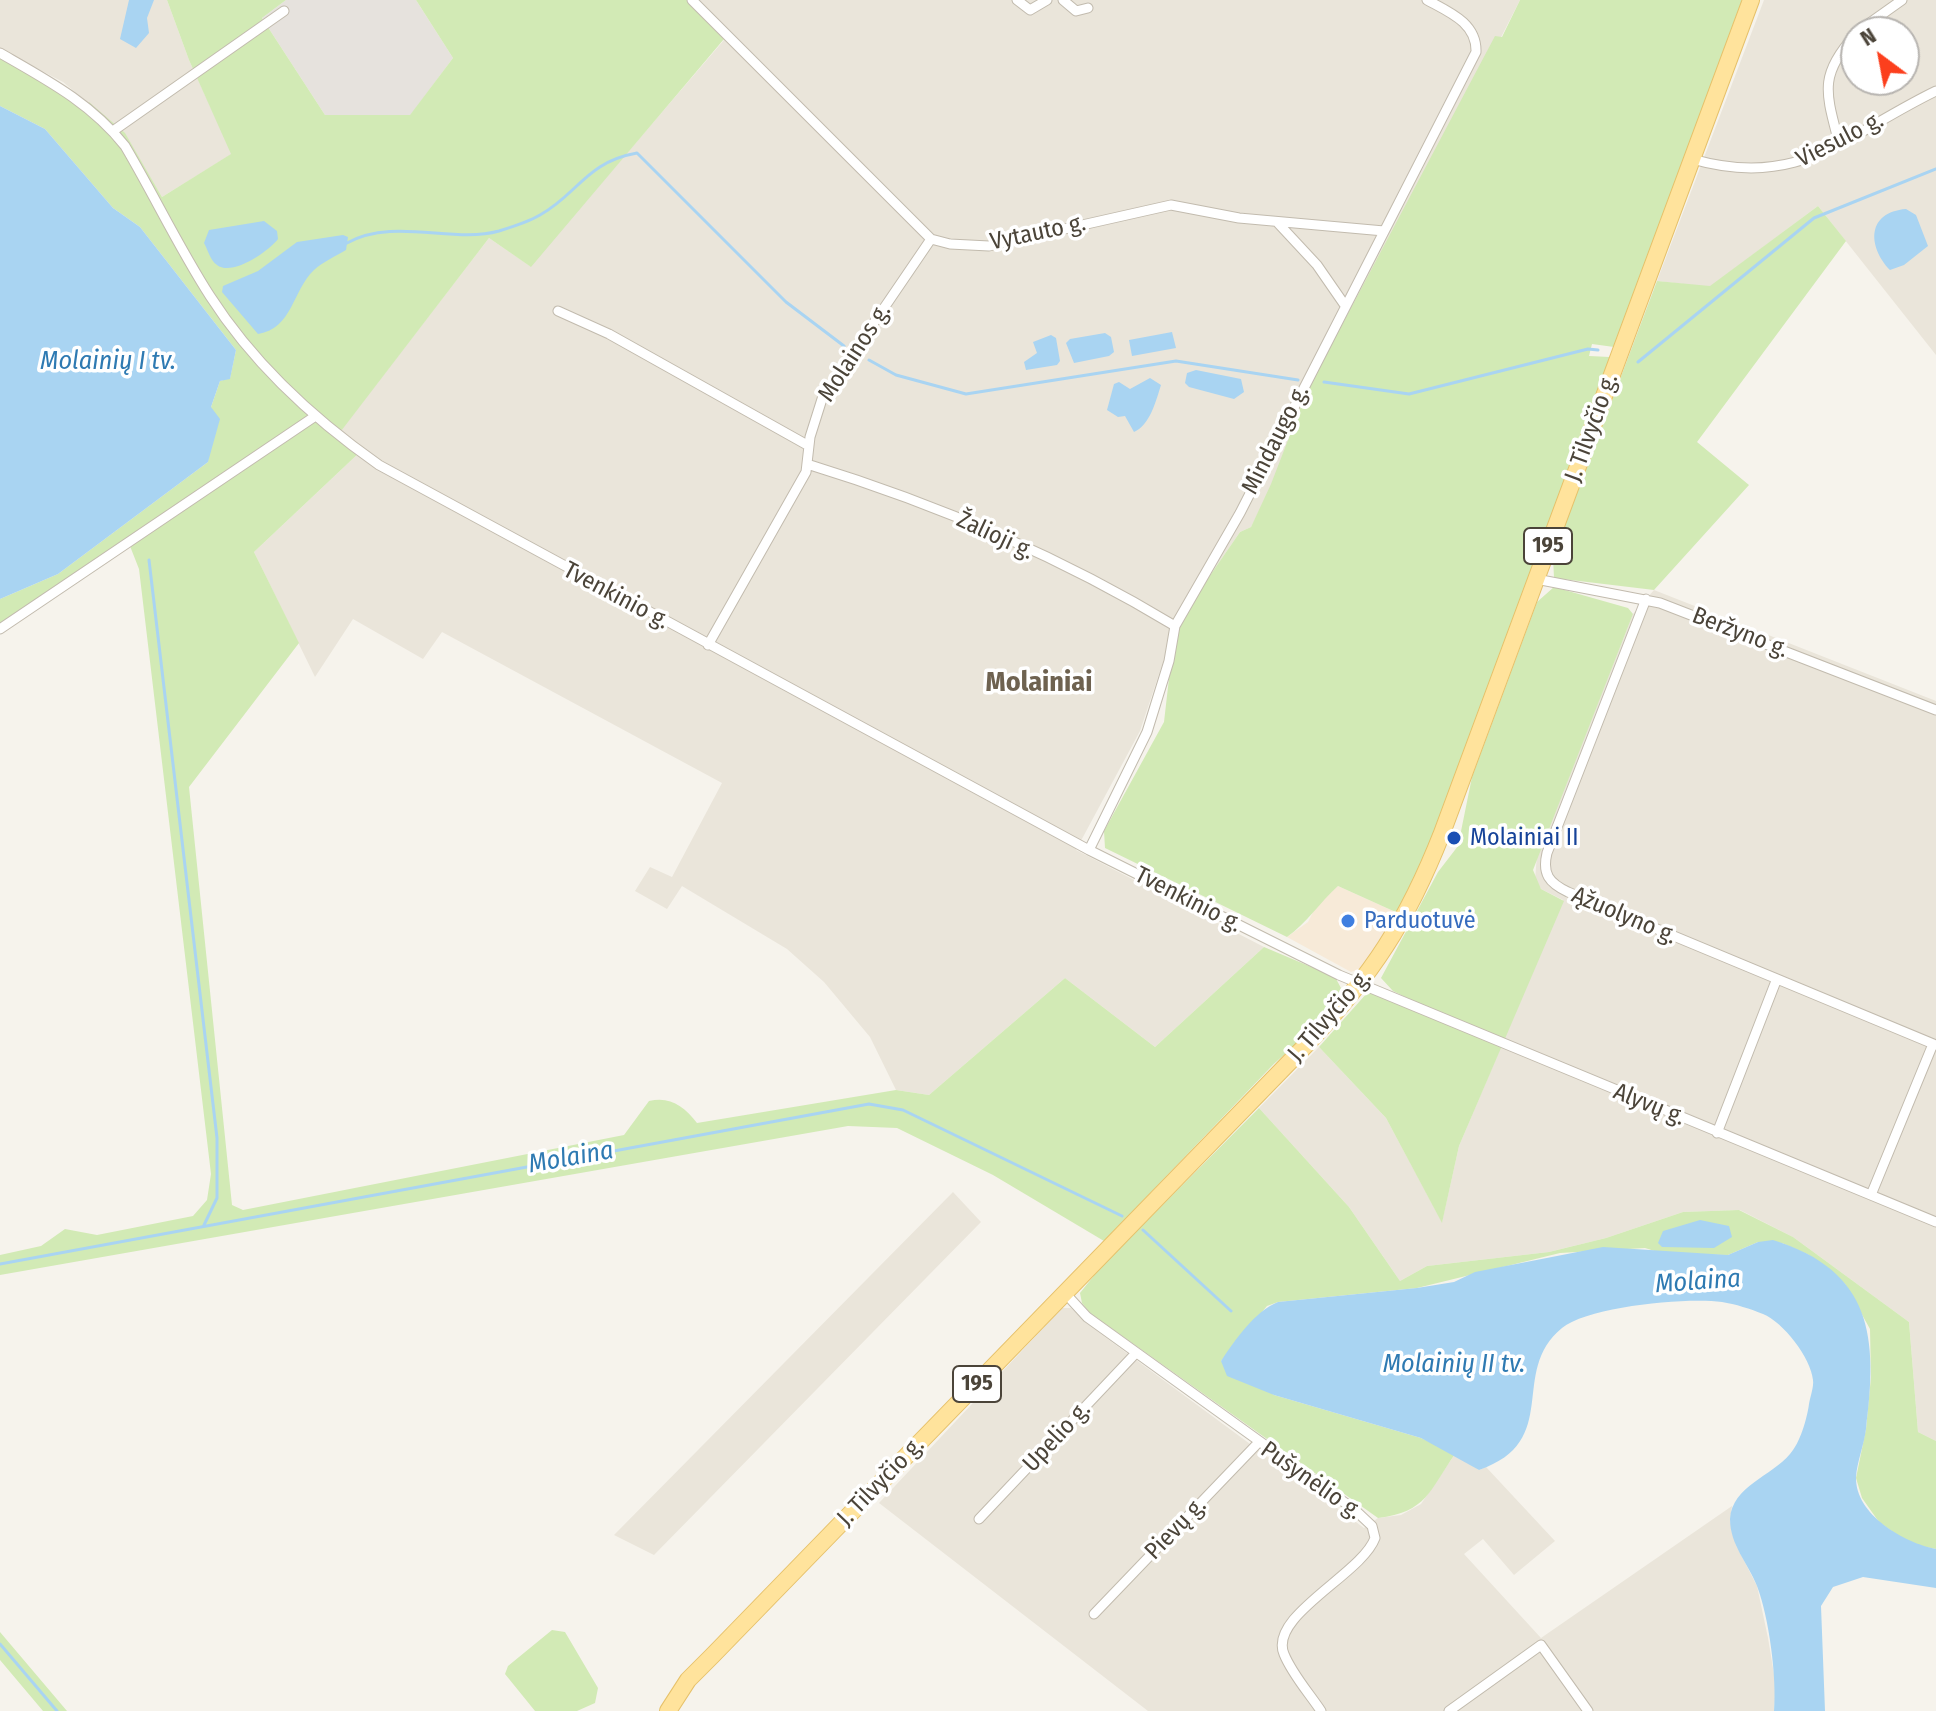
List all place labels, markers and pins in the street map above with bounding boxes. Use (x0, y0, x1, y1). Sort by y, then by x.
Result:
place label: Molainiai II (1470, 824, 1578, 852)
marker: Molainiai II (1445, 829, 1463, 847)
place label: Parduotuvė (1364, 907, 1476, 935)
marker: Parduotuvė (1339, 912, 1357, 930)

